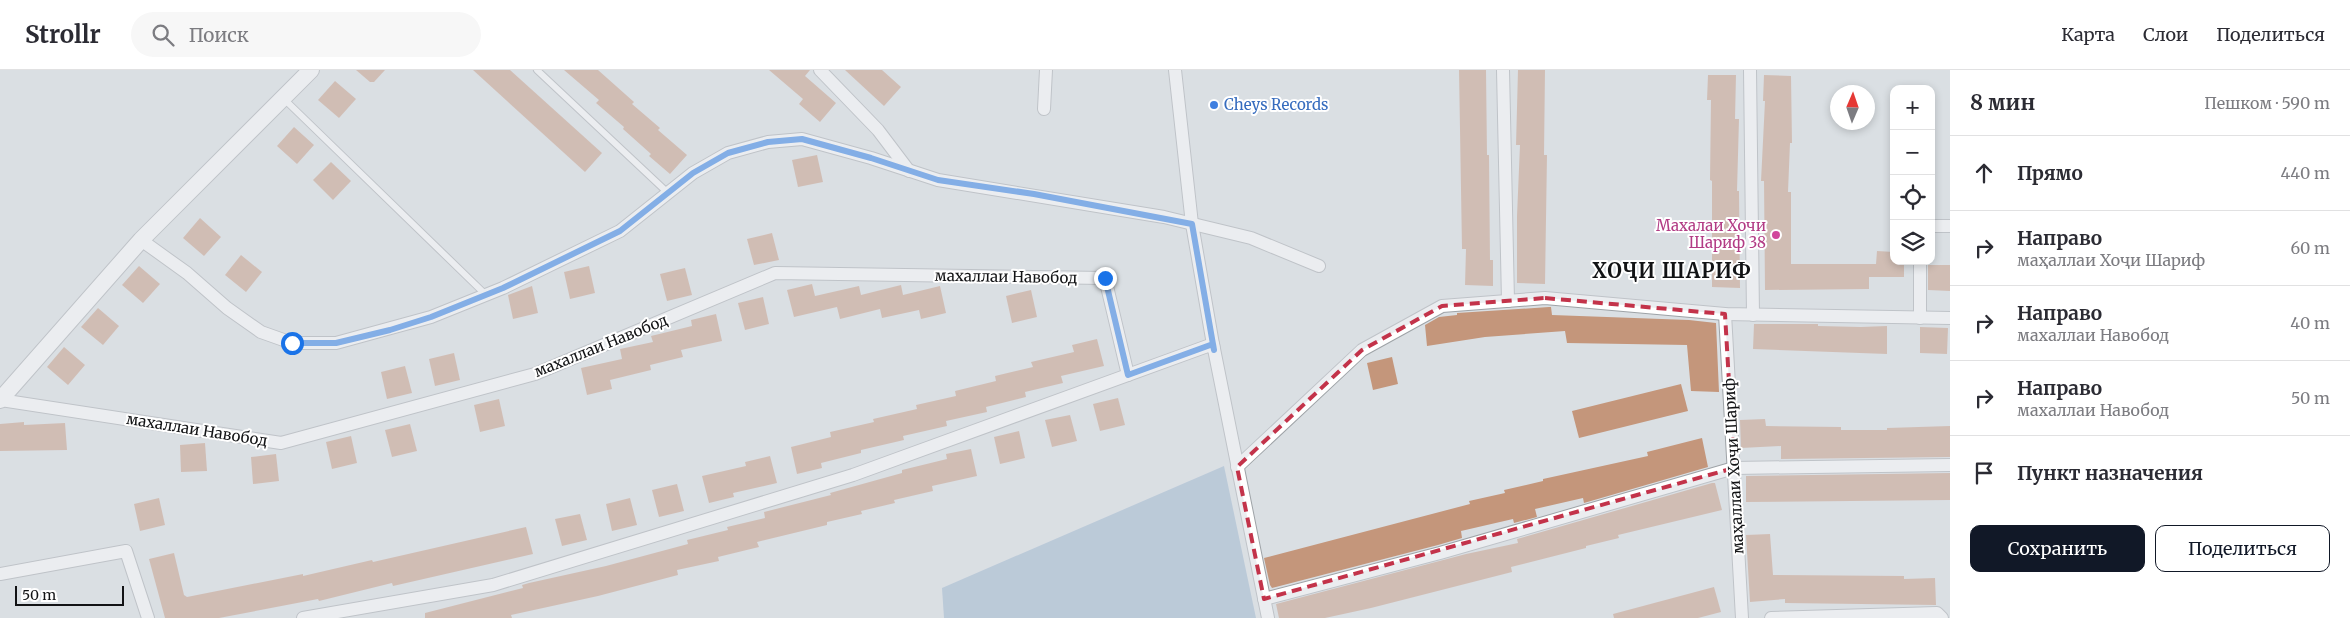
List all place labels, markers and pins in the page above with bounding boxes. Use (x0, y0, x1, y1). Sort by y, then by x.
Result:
place label: Cheys Records (1224, 95, 1328, 114)
marker: Cheys Records (1208, 99, 1220, 111)
place label: Махалаи Хочи Шариф 38 (1656, 216, 1766, 252)
marker: Махалаи Хочи Шариф 38 (1770, 229, 1782, 241)

